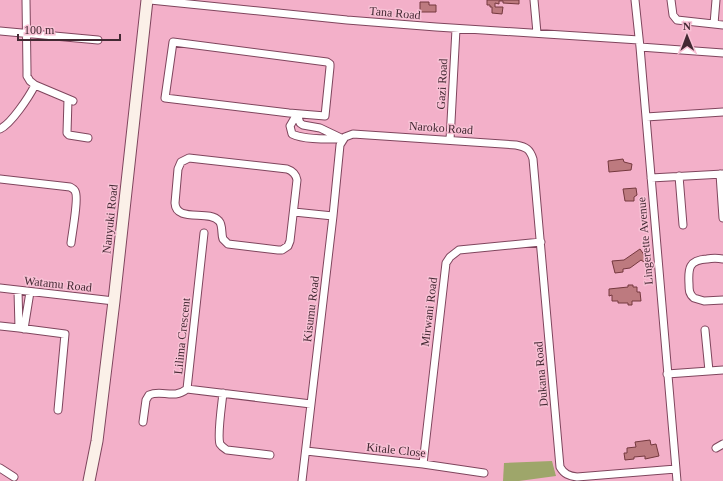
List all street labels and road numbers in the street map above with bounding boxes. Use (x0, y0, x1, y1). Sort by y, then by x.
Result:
street label: Tana Road (369, 4, 421, 22)
street label: Gazi Road (434, 58, 450, 110)
street label: Naroko Road (408, 119, 474, 137)
street label: Nanyuki Road (99, 184, 121, 254)
street label: Lingerette Avenue (634, 197, 656, 285)
street label: Watamu Road (23, 273, 93, 295)
street label: Kisumu Road (300, 275, 322, 343)
street label: Mirwani Road (418, 277, 440, 347)
street label: Lilima Crescent (171, 296, 193, 375)
street label: Dukana Road (531, 341, 551, 407)
street label: Kitale Close (366, 440, 426, 460)

